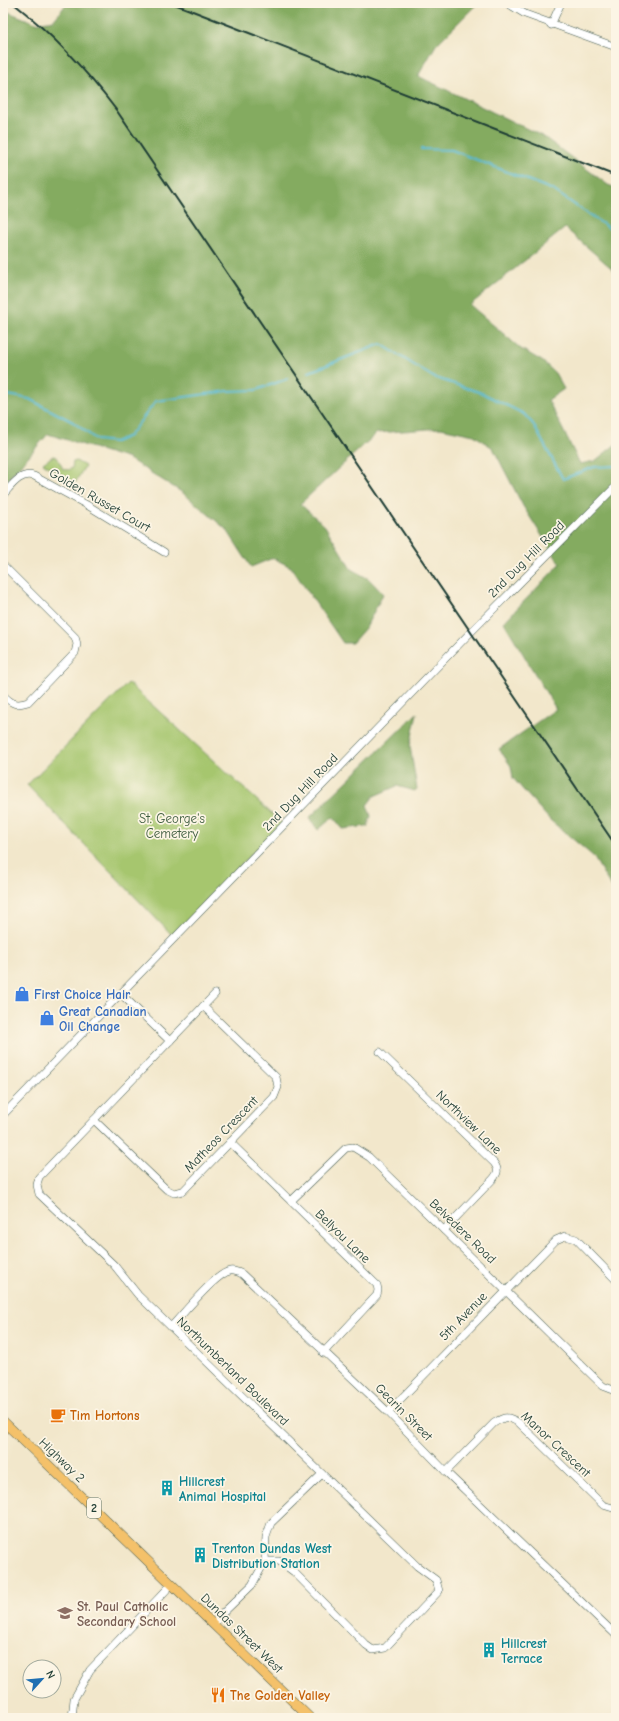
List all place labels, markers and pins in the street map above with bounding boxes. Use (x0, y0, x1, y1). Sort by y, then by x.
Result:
shop icon: First Choice Hair (13, 985, 31, 1003)
place label: First Choice Hair (34, 987, 131, 1002)
place label: Great Canadian Oil Change (59, 1004, 147, 1034)
shop icon: Great Canadian Oil Change (38, 1009, 56, 1027)
cafe icon: Tim Hortons (49, 1406, 67, 1424)
place label: Tim Hortons (70, 1408, 140, 1423)
place label: Hillcrest Animal Hospital (179, 1474, 266, 1504)
building icon: Hillcrest Animal Hospital (158, 1479, 176, 1497)
place label: Trenton Dundas West Distribution Station (212, 1541, 332, 1571)
building icon: Trenton Dundas West Distribution Station (191, 1546, 209, 1564)
place label: St. Paul Catholic Secondary School (77, 1599, 176, 1629)
school or university icon: St. Paul Catholic Secondary School (56, 1604, 74, 1622)
place label: Hillcrest Terrace (501, 1636, 547, 1666)
building icon: Hillcrest Terrace (480, 1641, 498, 1659)
restaurant icon: The Golden Valley (209, 1686, 227, 1704)
place label: The Golden Valley (230, 1688, 330, 1703)

